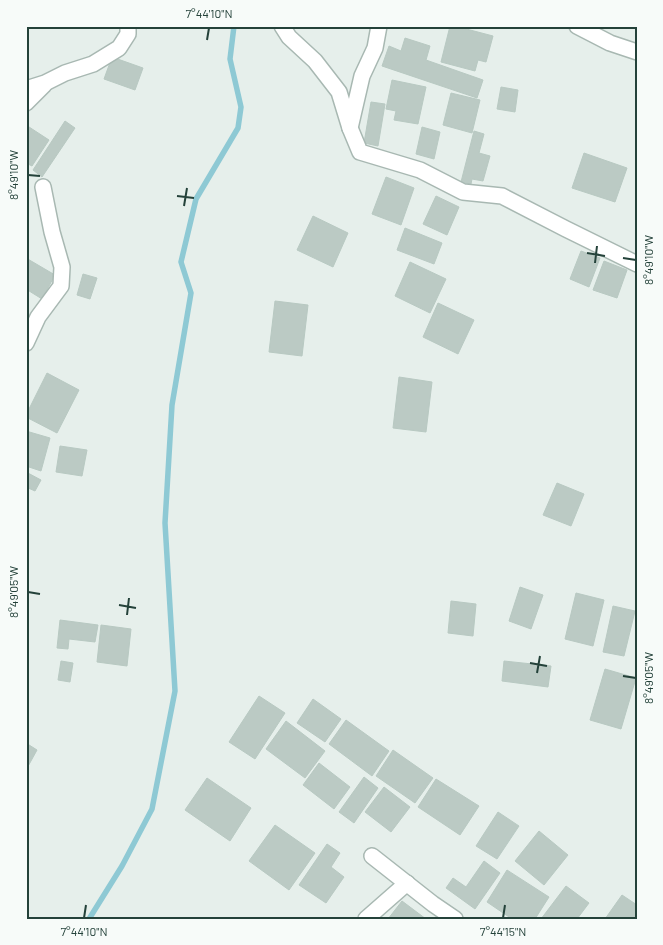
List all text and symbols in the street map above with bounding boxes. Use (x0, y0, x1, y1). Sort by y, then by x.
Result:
text: 7°44'10"N (185, 6, 233, 20)
text: 8°49'10"W (6, 150, 20, 200)
text: 8°49'10"W (641, 235, 655, 285)
text: 8°49'05"W (6, 566, 20, 618)
text: 8°49'05"W (641, 652, 655, 704)
text: 7°44'10"N (60, 924, 108, 938)
text: 7°44'15"N (480, 924, 526, 938)

